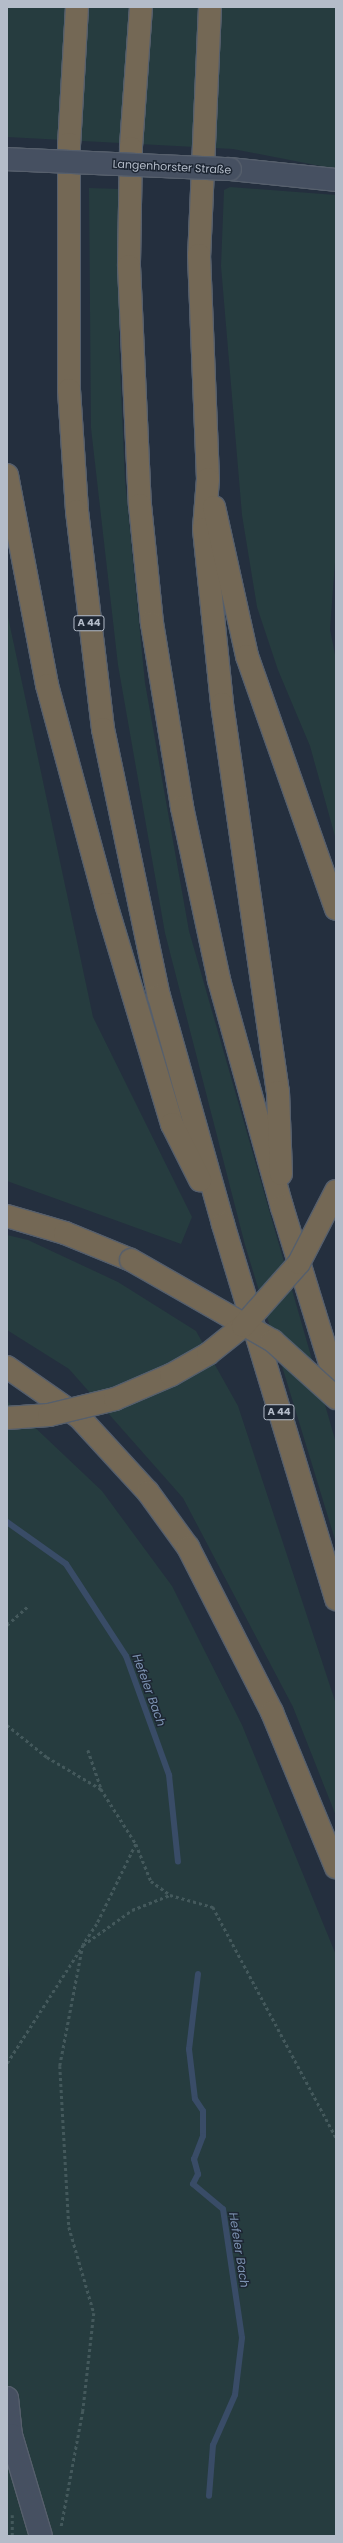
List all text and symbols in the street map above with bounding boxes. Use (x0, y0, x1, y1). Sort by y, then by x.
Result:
street label: Langenhorster Straße (112, 157, 232, 177)
road number: A 44 (73, 615, 105, 631)
road number: A 44 (263, 1404, 295, 1420)
water label: Hefeler Bach (129, 1652, 169, 1728)
water label: Hefeler Bach (226, 2211, 252, 2289)

